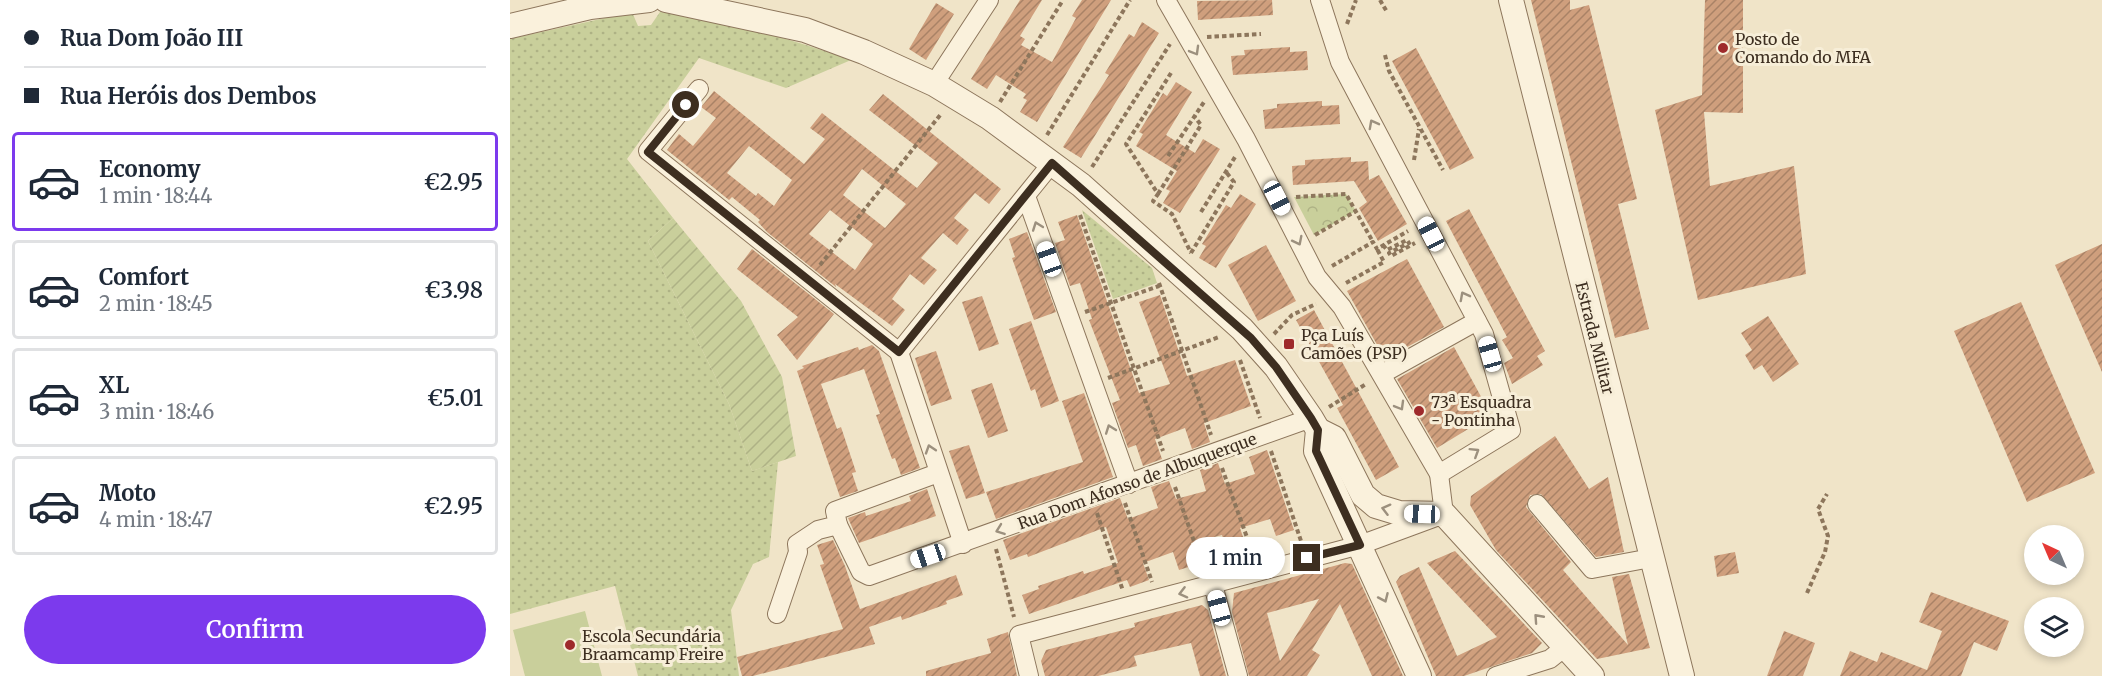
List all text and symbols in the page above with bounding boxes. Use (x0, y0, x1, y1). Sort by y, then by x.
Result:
text: Rua Dom João III (60, 24, 243, 52)
place label: Posto de Comando do MFA (1735, 29, 1872, 67)
marker: Posto de Comando do MFA (1716, 41, 1730, 55)
one-way arrow (1188, 45, 1200, 55)
text: Rua Heróis dos Dembos (60, 82, 317, 110)
route start (672, 91, 699, 118)
one-way arrow (1369, 120, 1380, 130)
icon: car (27, 155, 81, 209)
text: Economy (99, 155, 200, 183)
text: €2.95 (424, 168, 483, 196)
car (1261, 178, 1293, 218)
text: 1 min · 18:44 (99, 183, 212, 208)
car (1415, 214, 1447, 254)
one-way arrow (1032, 221, 1045, 232)
one-way arrow (1291, 234, 1303, 245)
car (1034, 239, 1064, 279)
icon: car (27, 263, 81, 317)
text: Comfort (99, 263, 189, 291)
text: €3.98 (425, 276, 483, 304)
street label: Estrada Militar (1571, 280, 1619, 396)
text: 2 min · 18:45 (99, 291, 213, 316)
one-way arrow (1460, 292, 1471, 303)
place label: Pça Luís Camões (PSP) (1301, 325, 1407, 363)
car (1476, 334, 1504, 374)
marker: Pça Luís Camões (PSP) (1282, 337, 1296, 351)
icon: car (27, 371, 81, 425)
text: XL (99, 371, 129, 399)
text: €5.01 (427, 384, 483, 412)
place label: 73ª Esquadra - Pontinha (1431, 392, 1532, 430)
text: 3 min · 18:46 (99, 399, 214, 424)
one-way arrow (1393, 400, 1405, 410)
marker: 73ª Esquadra - Pontinha (1412, 404, 1426, 418)
one-way arrow (1104, 424, 1117, 435)
street label: Rua Dom Afonso de Albuquerque (1015, 428, 1259, 534)
one-way arrow (925, 444, 937, 455)
one-way arrow (1469, 448, 1479, 460)
icon: car (27, 479, 81, 533)
text: Moto (99, 479, 156, 507)
text: €2.95 (424, 492, 483, 520)
one-way arrow (1381, 504, 1392, 516)
car (1404, 504, 1440, 524)
text: 4 min · 18:47 (99, 507, 213, 532)
one-way arrow (995, 523, 1005, 536)
north arrow (2024, 525, 2084, 585)
map controls (2024, 525, 2084, 657)
callout: 1 min (1187, 537, 1286, 579)
car (908, 542, 948, 570)
route end (1293, 544, 1320, 571)
text: 1 min (1209, 545, 1262, 570)
one-way arrow (1178, 586, 1188, 598)
car (1206, 588, 1232, 628)
one-way arrow (1377, 592, 1389, 603)
button: Confirm (24, 595, 486, 664)
button: layers (2024, 597, 2084, 657)
one-way arrow (1534, 614, 1545, 624)
place label: Escola Secundária Braamcamp Freire (582, 626, 724, 664)
marker: Escola Secundária Braamcamp Freire (563, 638, 577, 652)

